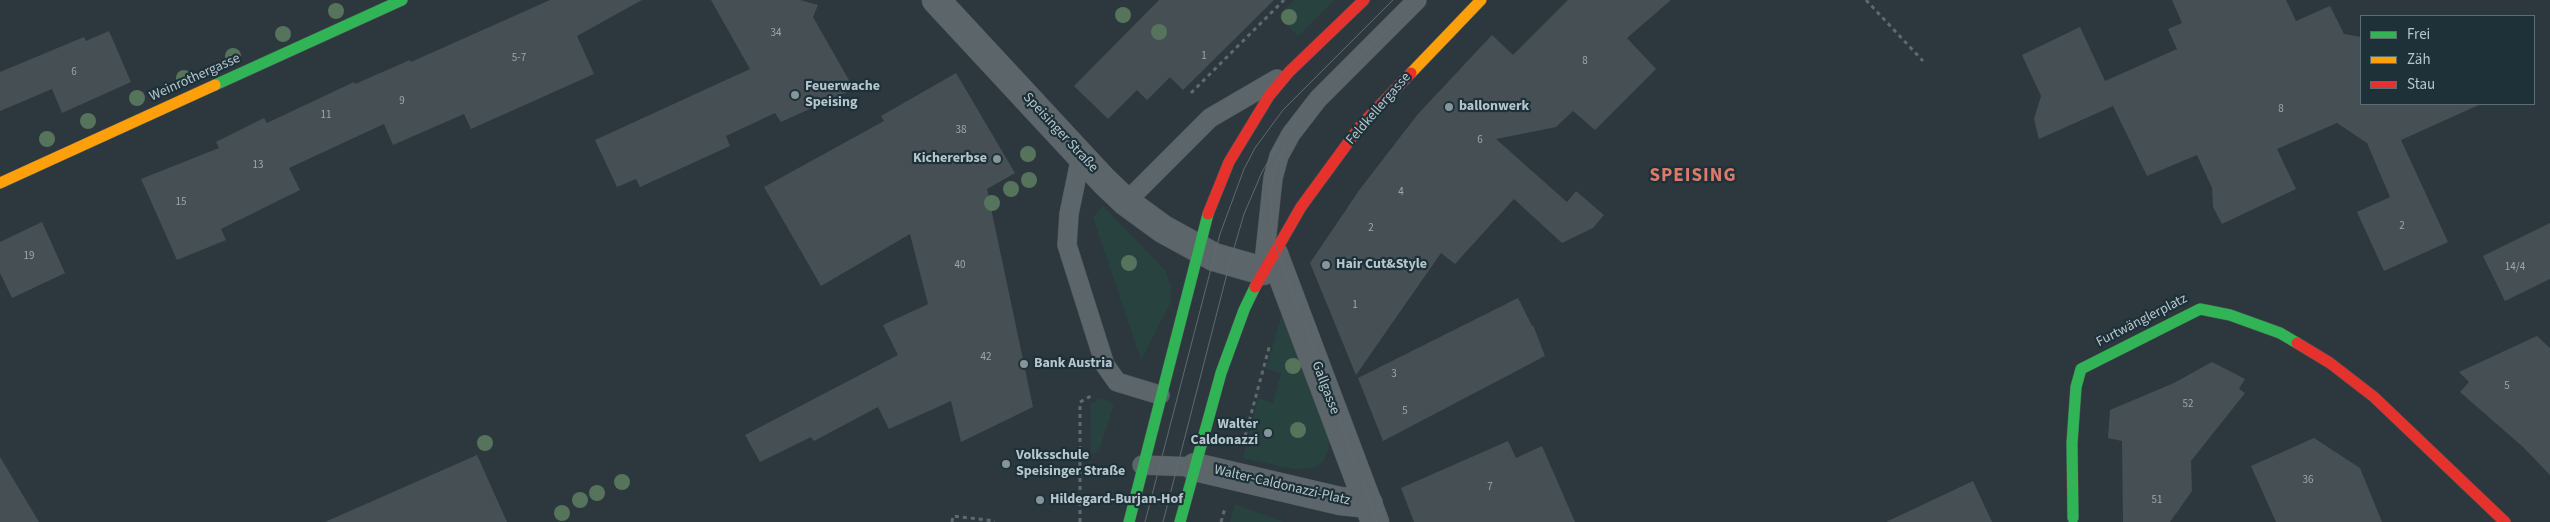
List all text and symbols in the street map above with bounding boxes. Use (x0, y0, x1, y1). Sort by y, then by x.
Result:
legend (2360, 15, 2535, 105)
text: Frei (2407, 24, 2430, 45)
house number: 34 (771, 27, 781, 41)
text: Zäh (2407, 49, 2431, 70)
street label: Weinrothergasse (147, 50, 243, 106)
house number: 1 (1201, 50, 1207, 64)
house number: 5-7 (512, 52, 526, 66)
house number: 8 (1582, 55, 1588, 69)
house number: 6 (71, 66, 77, 80)
street label: Feldkellergasse (1343, 70, 1415, 148)
text: Stau (2407, 74, 2435, 95)
place label: Feuerwache Speising (805, 79, 880, 111)
marker: Feuerwache Speising (789, 89, 801, 101)
street label: Speisinger Straße (1019, 90, 1101, 176)
house number: 9 (399, 95, 405, 109)
place label: ballonwerk (1459, 99, 1529, 115)
marker: ballonwerk (1443, 101, 1455, 113)
house number: 8 (2278, 103, 2284, 117)
house number: 11 (321, 109, 331, 123)
house number: 38 (956, 124, 966, 138)
house number: 6 (1477, 134, 1483, 148)
place label: Kichererbse (913, 151, 987, 167)
marker: Kichererbse (991, 153, 1003, 165)
house number: 13 (253, 159, 263, 173)
district label: SPEISING (1648, 166, 1738, 188)
house number: 4 (1398, 186, 1404, 200)
house number: 15 (176, 196, 186, 210)
house number: 2 (2399, 220, 2405, 234)
house number: 2 (1368, 222, 1374, 236)
house number: 19 (24, 250, 34, 264)
place label: Hair Cut&Style (1336, 257, 1427, 273)
house number: 40 (955, 259, 965, 273)
marker: Hair Cut&Style (1320, 259, 1332, 271)
house number: 14/4 (2505, 261, 2525, 275)
street label: Furtwänglerplatz (2094, 291, 2190, 351)
house number: 1 (1352, 299, 1358, 313)
house number: 42 (981, 351, 991, 365)
place label: Bank Austria (1034, 356, 1112, 372)
marker: Bank Austria (1018, 358, 1030, 370)
street label: Gallgasse (1307, 359, 1343, 417)
house number: 3 (1391, 368, 1397, 382)
house number: 5 (2504, 380, 2510, 394)
house number: 52 (2183, 398, 2193, 412)
house number: 5 (1402, 405, 1408, 419)
place label: Walter Caldonazzi (1191, 417, 1258, 450)
marker: Walter Caldonazzi (1262, 427, 1274, 439)
place label: Volksschule Speisinger Straße (1016, 448, 1125, 481)
marker: Volksschule Speisinger Straße (1000, 458, 1012, 470)
street label: Walter-Caldonazzi-Platz (1212, 462, 1352, 510)
house number: 36 (2303, 474, 2313, 488)
house number: 7 (1487, 481, 1493, 495)
place label: Hildegard-Burjan-Hof (1050, 492, 1183, 508)
marker: Hildegard-Burjan-Hof (1034, 494, 1046, 506)
house number: 51 (2152, 494, 2162, 508)

